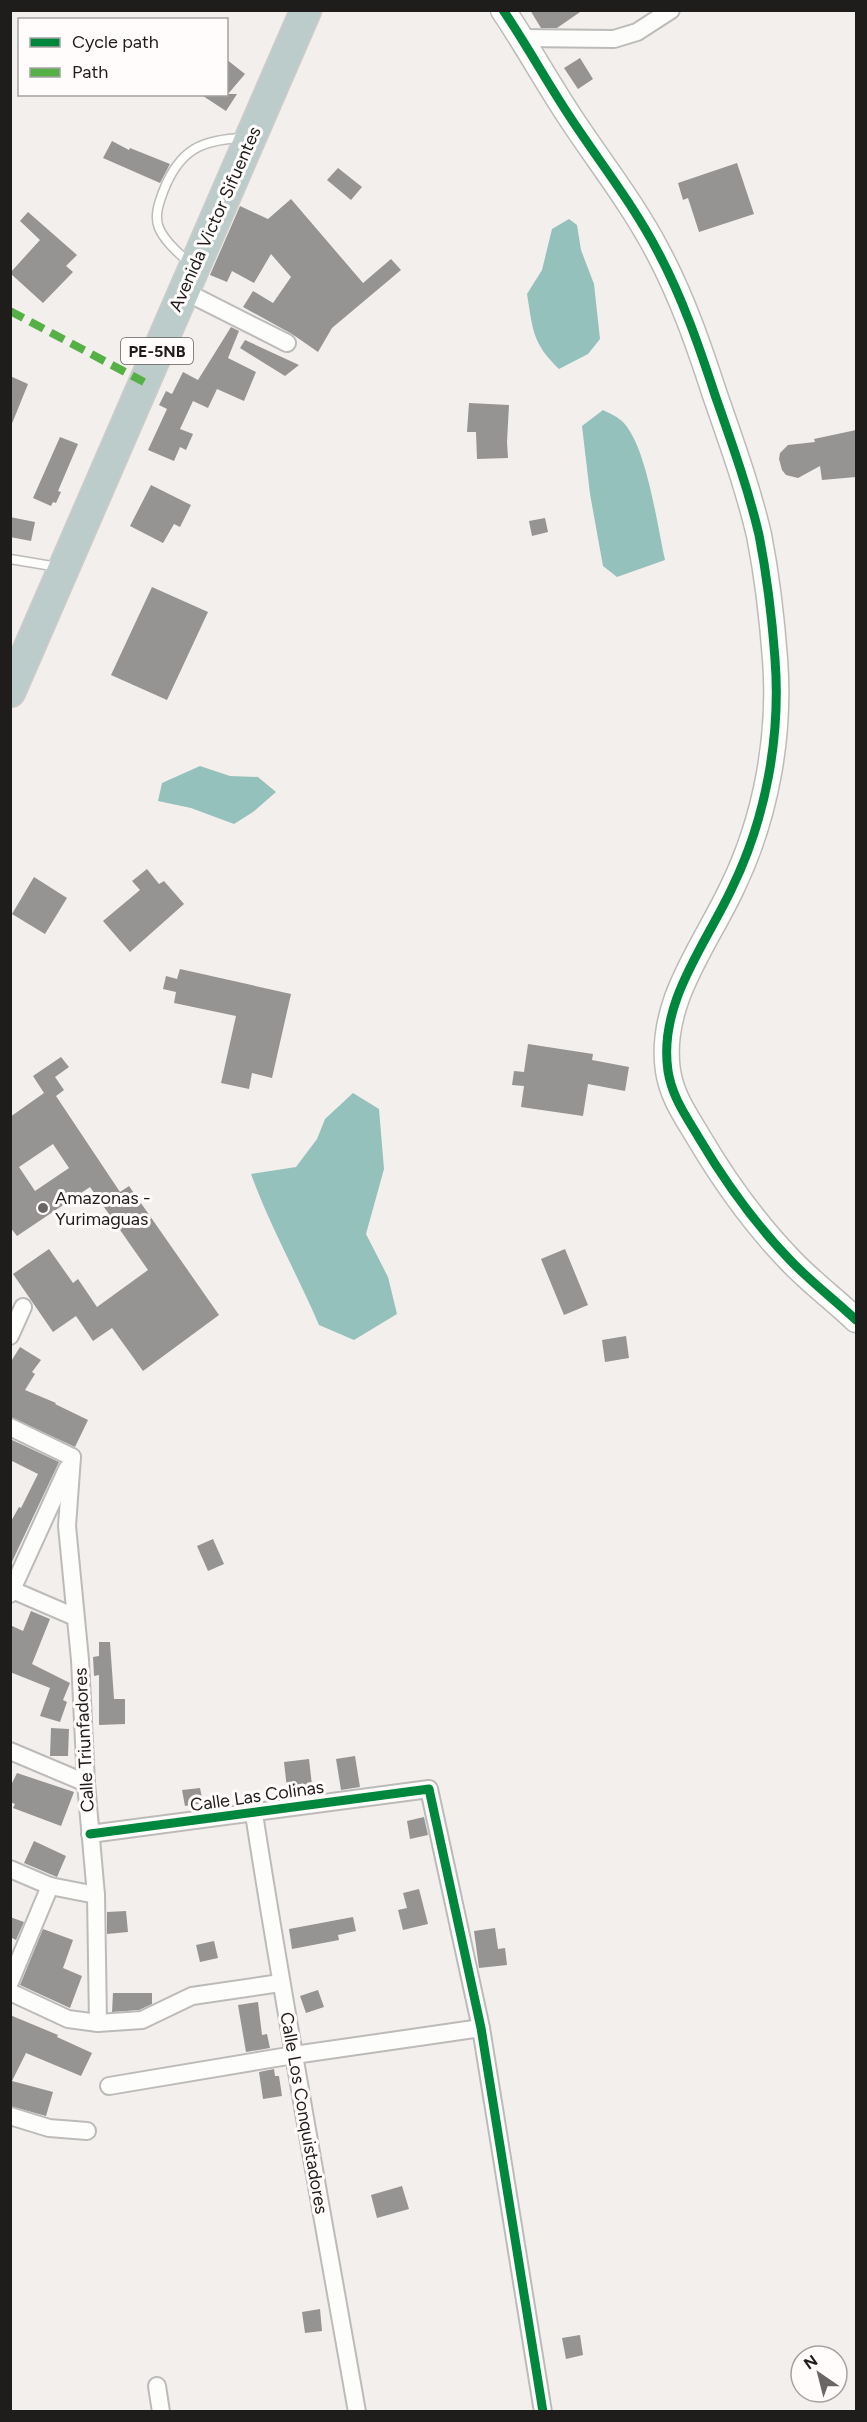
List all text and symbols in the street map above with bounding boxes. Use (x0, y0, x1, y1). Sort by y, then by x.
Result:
legend (18, 18, 228, 96)
text: Cycle path (72, 31, 159, 53)
text: Path (72, 61, 108, 83)
street label: Avenida Victor Sifuentes (164, 123, 266, 315)
road number: PE-5NB (121, 338, 193, 364)
place label: Amazonas - Yurimaguas (55, 1187, 151, 1230)
marker: Amazonas - Yurimaguas (36, 1201, 50, 1215)
street label: Calle Triunfadores (69, 1667, 99, 1813)
street label: Calle Las Colinas (189, 1776, 325, 1816)
street label: Calle Los Conquistadores (275, 2010, 333, 2216)
north arrow (789, 2344, 849, 2404)
text: N (800, 2351, 821, 2373)

